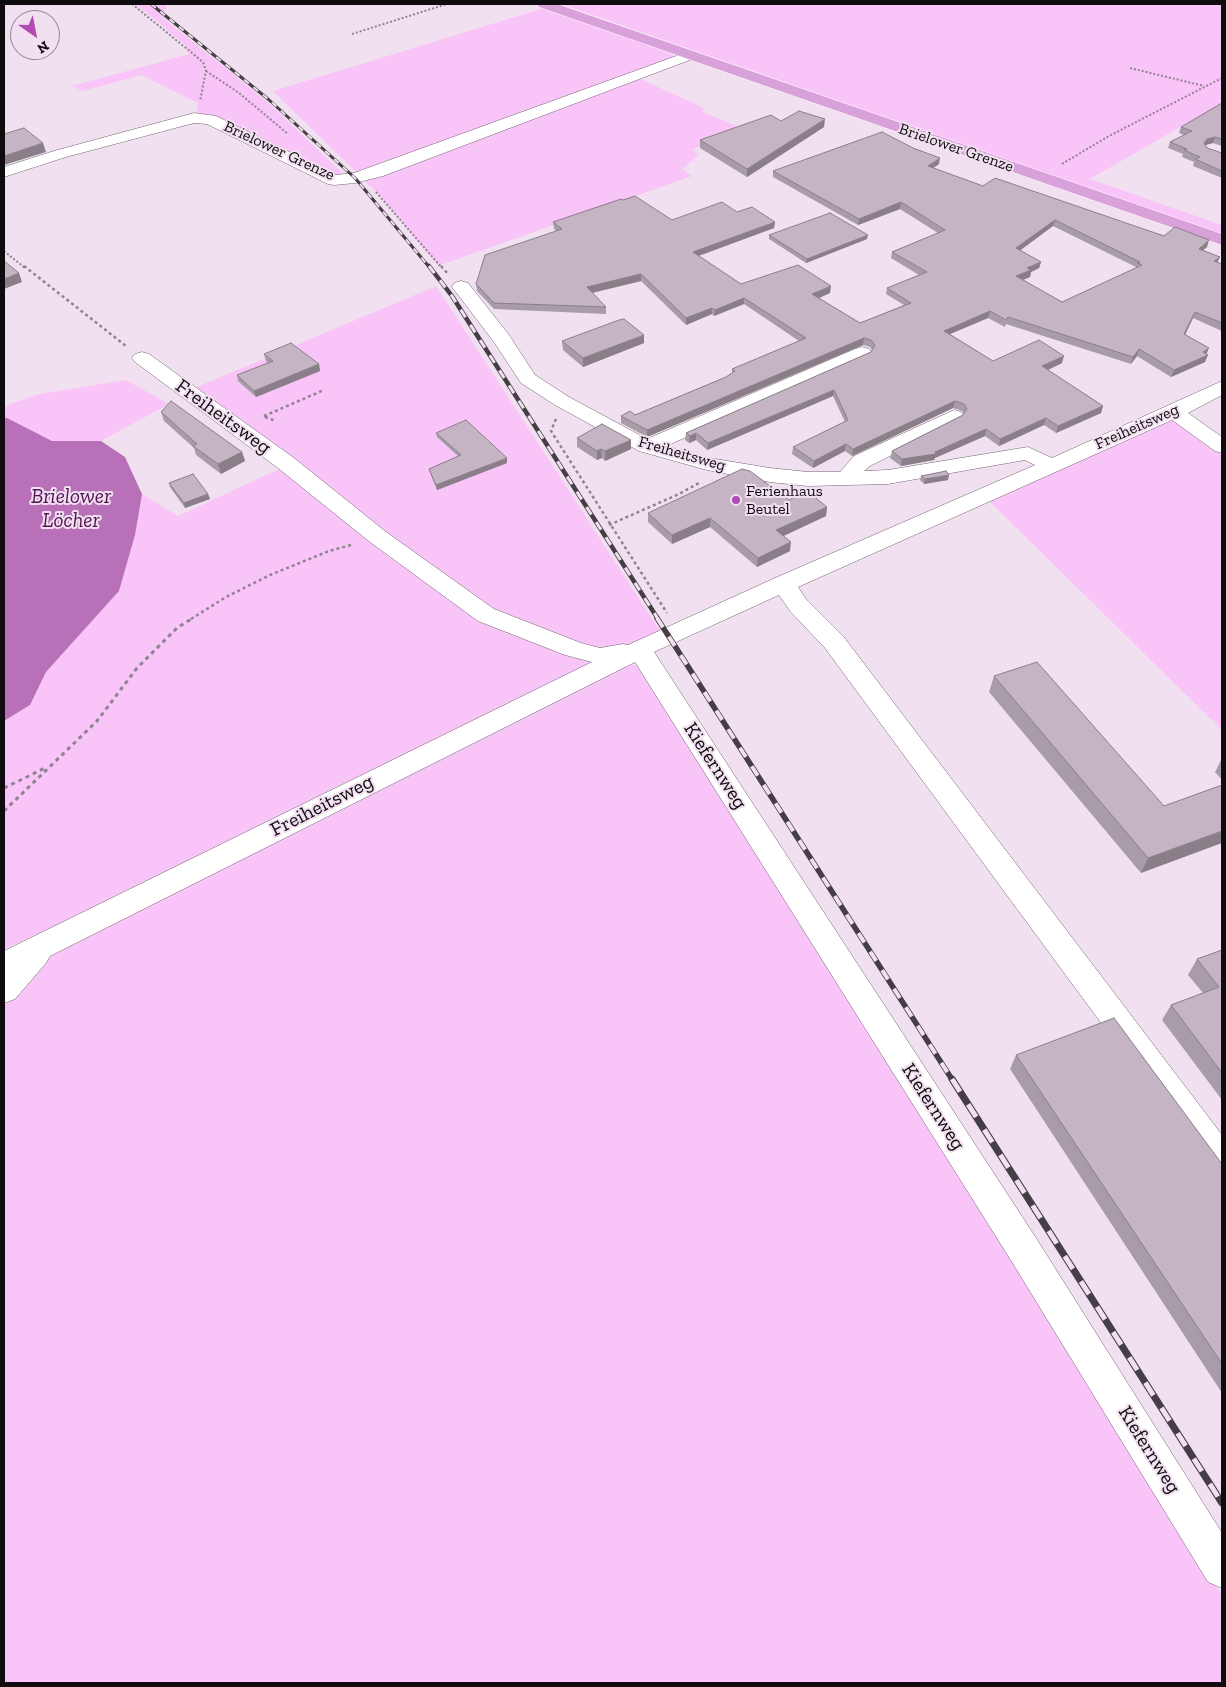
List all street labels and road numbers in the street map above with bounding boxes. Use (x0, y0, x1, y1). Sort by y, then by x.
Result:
street label: Brielower Grenze (221, 117, 337, 185)
street label: Brielower Grenze (896, 119, 1016, 177)
street label: Freiheitsweg (170, 374, 276, 460)
street label: Freiheitsweg (1092, 400, 1182, 454)
street label: Freiheitsweg (636, 432, 728, 476)
street label: Kiefernweg (678, 718, 752, 814)
street label: Freiheitsweg (266, 770, 378, 842)
street label: Kiefernweg (896, 1059, 970, 1155)
street label: Kiefernweg (1113, 1402, 1185, 1498)

